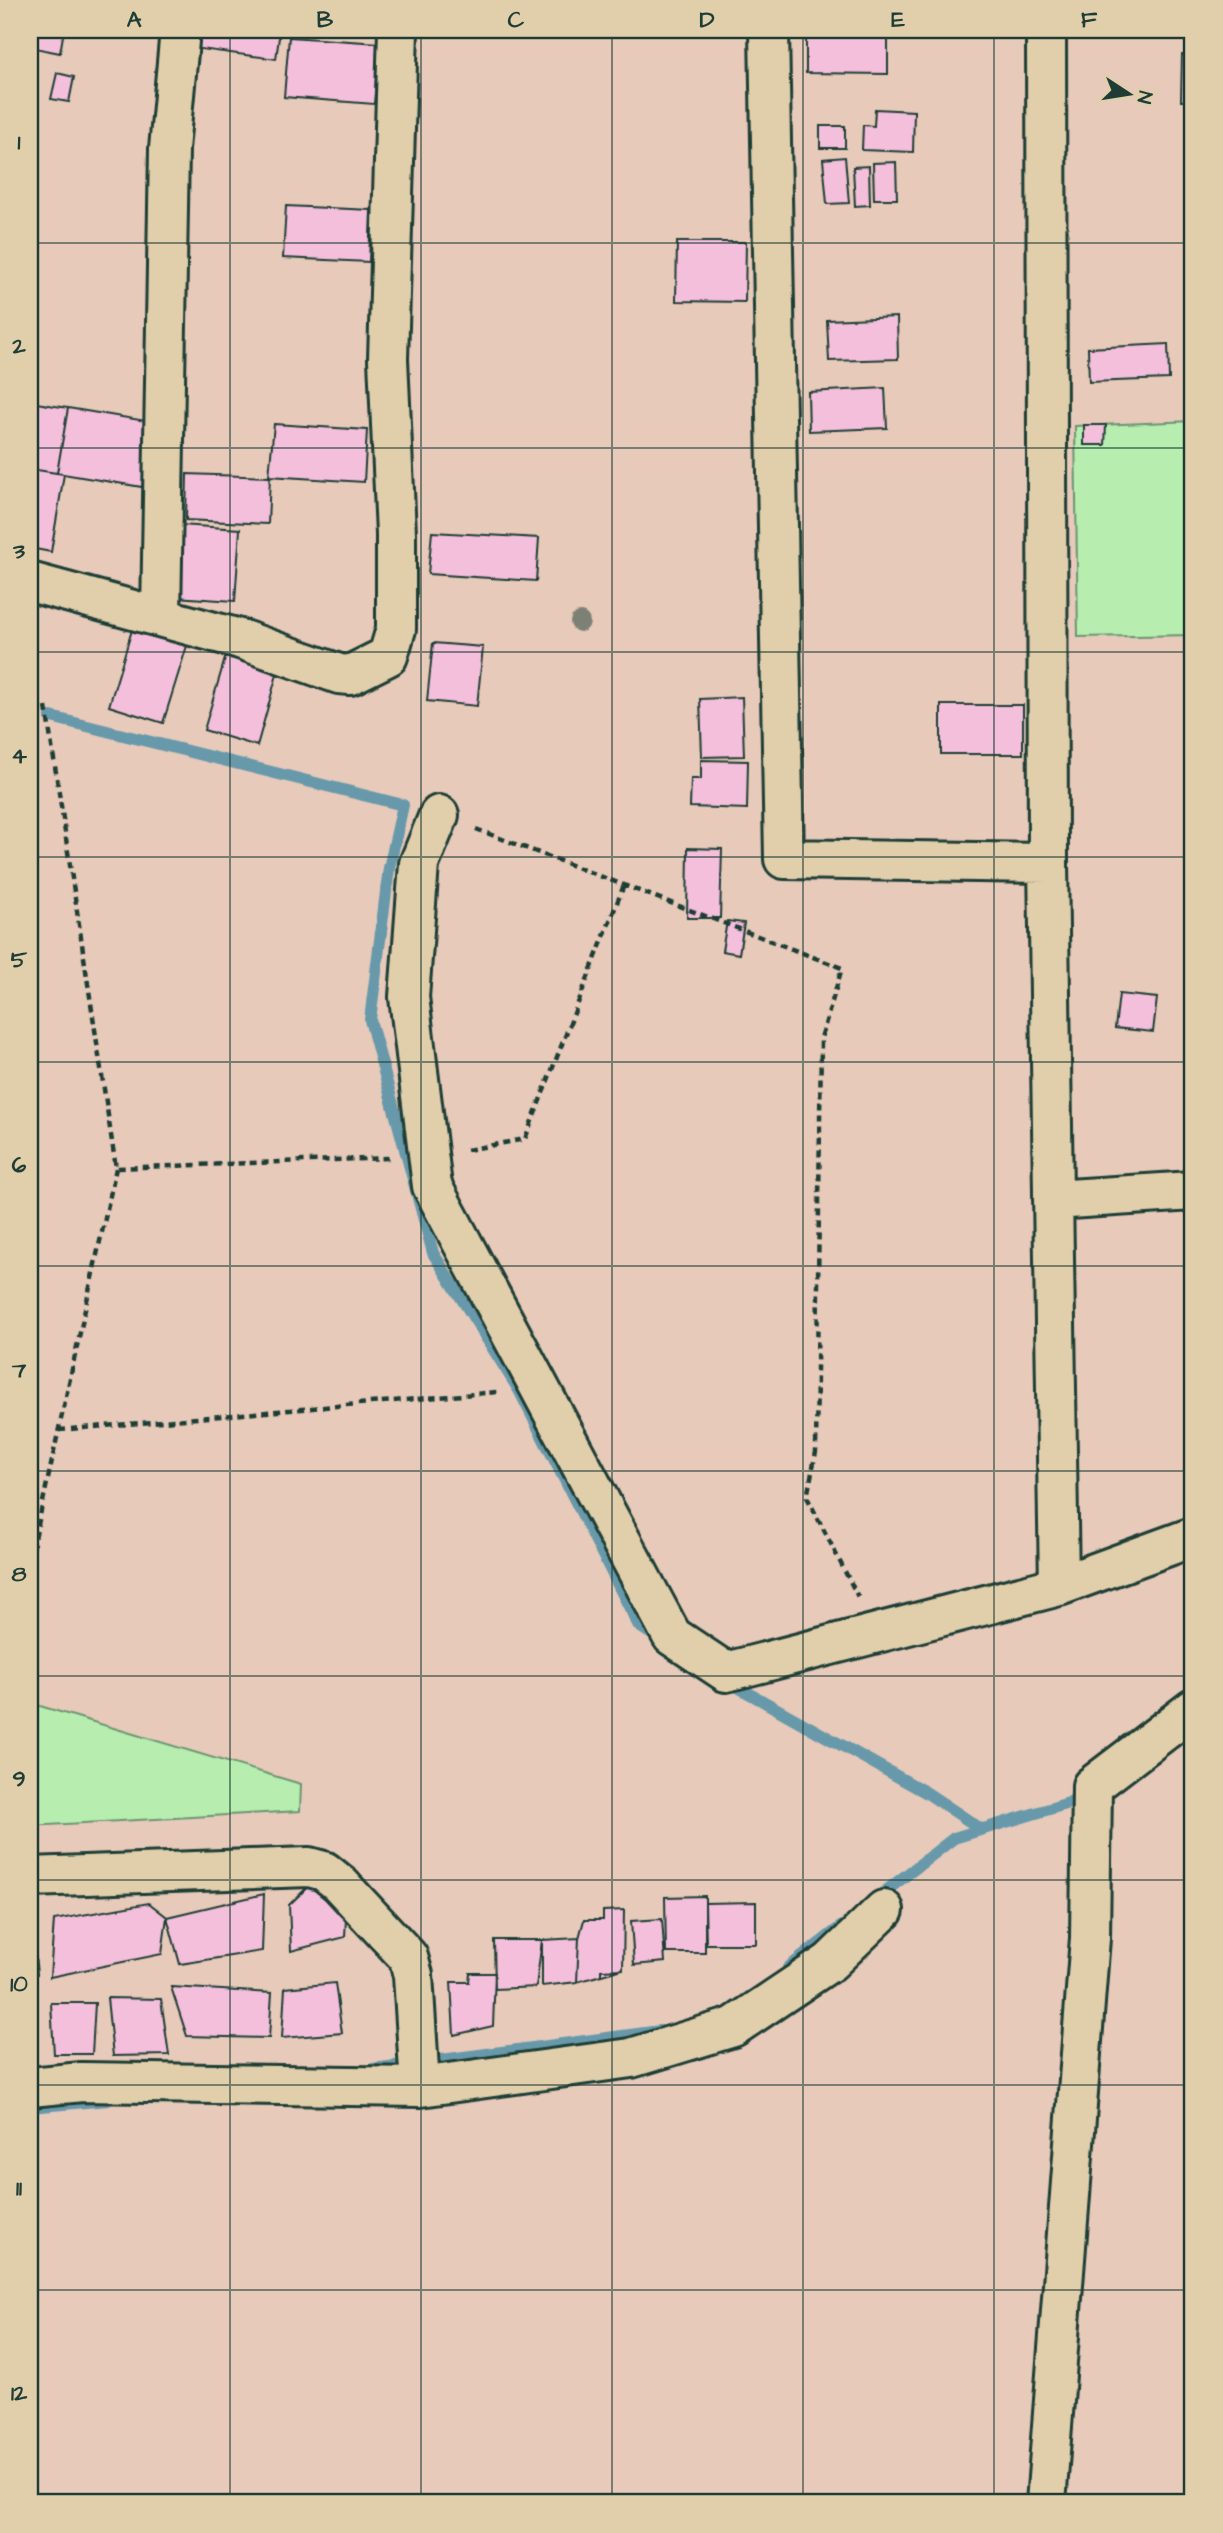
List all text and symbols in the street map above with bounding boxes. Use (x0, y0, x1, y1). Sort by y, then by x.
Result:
text: A (127, 4, 142, 36)
text: B (317, 4, 334, 36)
text: C (508, 4, 525, 36)
text: D (700, 4, 715, 36)
text: E (891, 4, 905, 36)
text: F (1081, 4, 1098, 36)
north arrow (1094, 60, 1164, 130)
text: N (1130, 89, 1159, 106)
text: 1 (18, 126, 21, 158)
text: 2 (11, 330, 26, 362)
text: 3 (12, 535, 25, 567)
text: 4 (11, 740, 27, 772)
text: 5 (11, 944, 28, 976)
text: 6 (12, 1149, 27, 1181)
text: 7 (11, 1354, 27, 1386)
text: 8 (12, 1558, 27, 1590)
text: 9 (12, 1763, 26, 1795)
text: 10 (10, 1968, 28, 2000)
text: 11 (16, 2172, 22, 2204)
text: 12 (11, 2377, 28, 2409)

